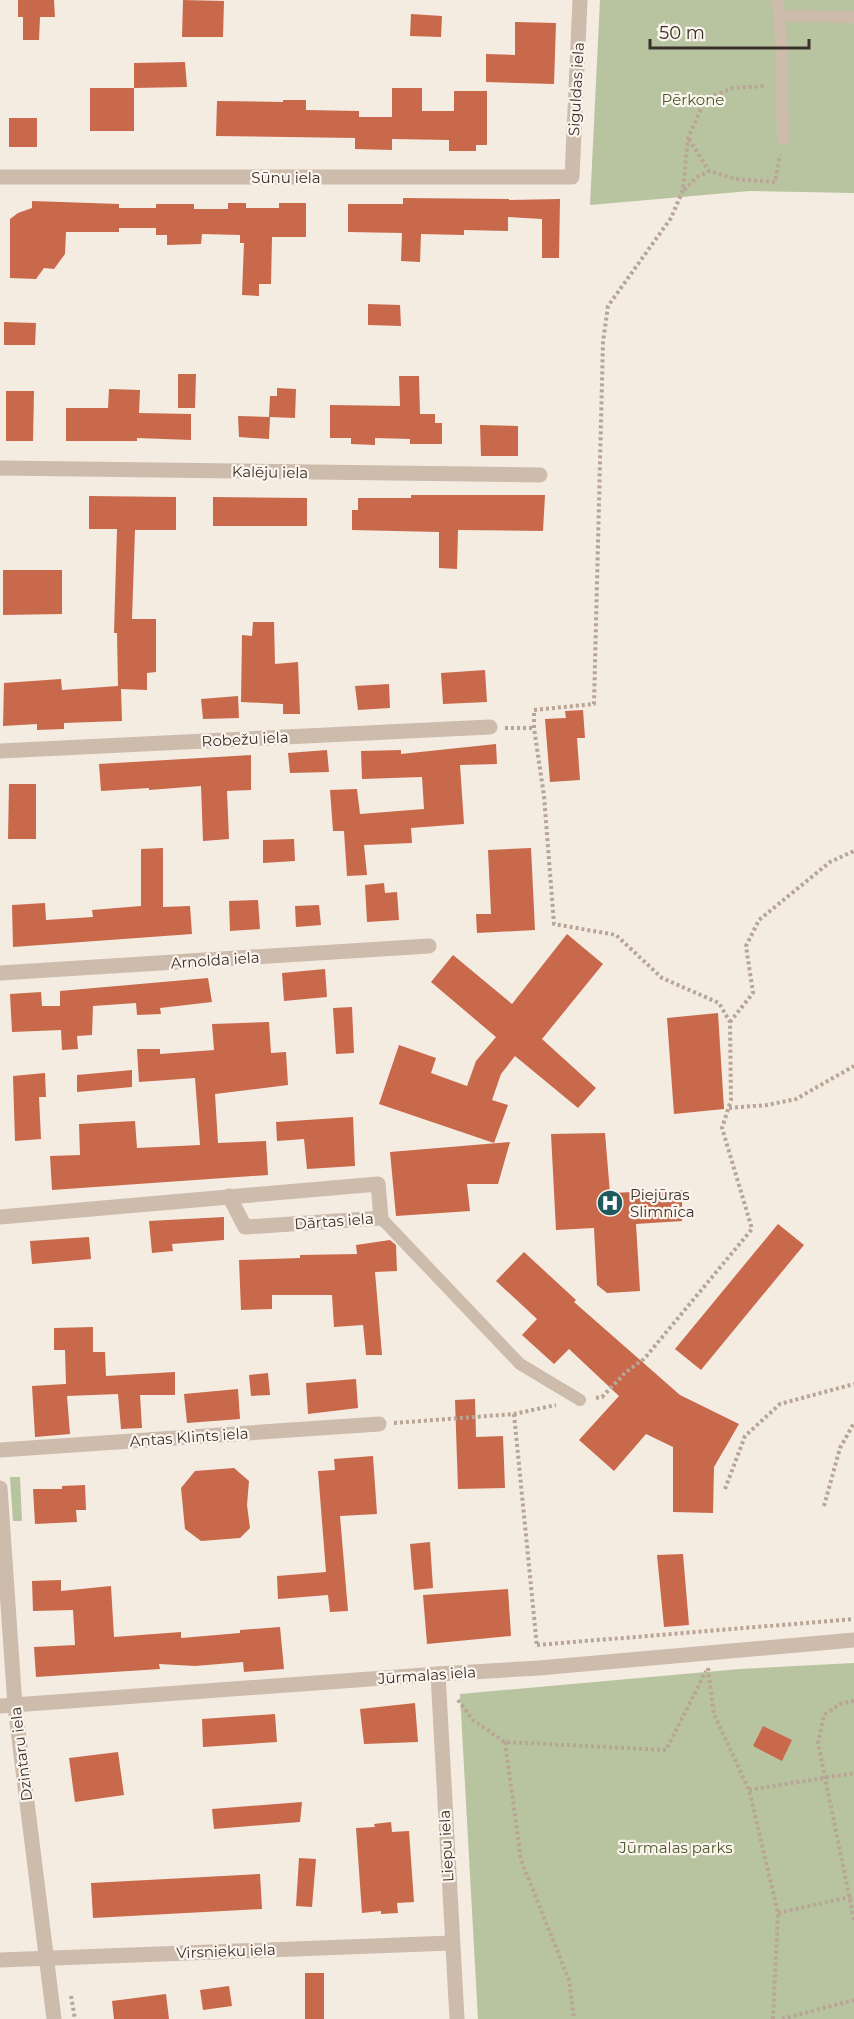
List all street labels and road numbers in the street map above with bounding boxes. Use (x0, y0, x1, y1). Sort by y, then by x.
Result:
street label: Siguldas iela (564, 42, 588, 136)
street label: Sūnu iela (251, 168, 321, 187)
street label: Kalēju iela (232, 462, 308, 482)
street label: Robežu iela (201, 727, 289, 751)
street label: Arnolda iela (170, 947, 260, 973)
street label: Dārtas iela (294, 1209, 374, 1233)
street label: Antas Klints iela (129, 1423, 249, 1451)
street label: Jūrmalas iela (376, 1662, 477, 1688)
street label: Dzintaru iela (6, 1706, 36, 1802)
street label: Liepu iela (435, 1810, 457, 1882)
street label: Virsnieku iela (176, 1940, 276, 1962)

